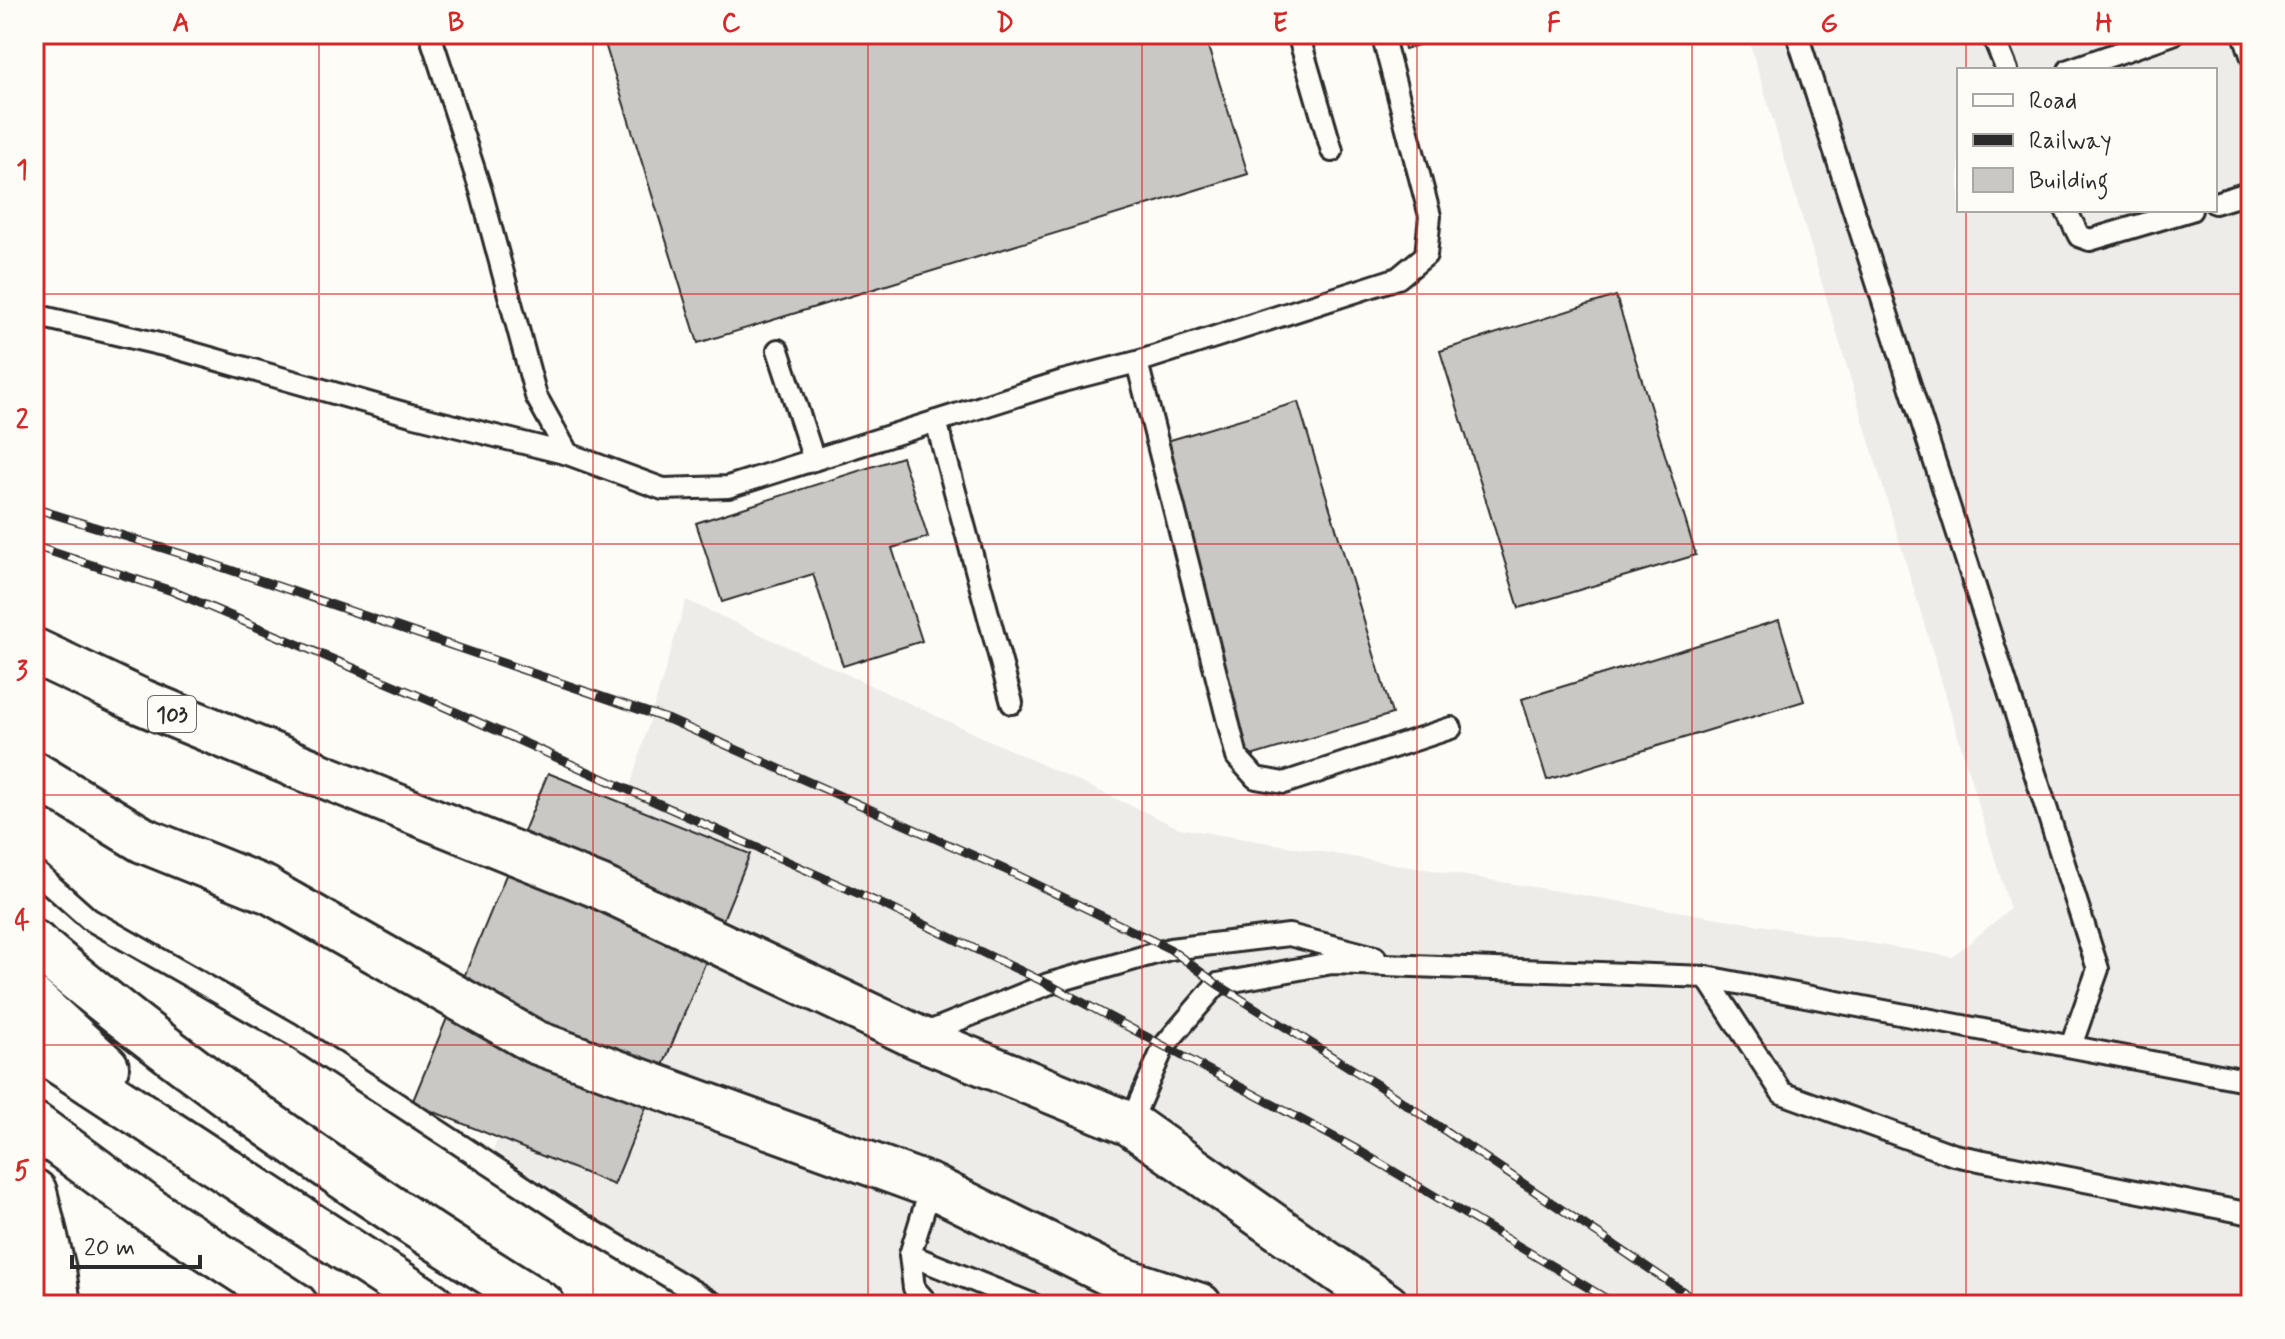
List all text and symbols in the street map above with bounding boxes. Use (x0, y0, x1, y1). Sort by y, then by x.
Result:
text: A (172, 7, 190, 41)
text: B (448, 7, 464, 41)
text: C (722, 7, 741, 41)
text: D (996, 7, 1014, 41)
text: E (1272, 7, 1288, 41)
text: F (1547, 7, 1561, 41)
text: G (1820, 7, 1838, 41)
text: H (2096, 7, 2113, 41)
legend (1957, 68, 2217, 212)
text: Road (2029, 86, 2077, 117)
text: Railway (2029, 126, 2112, 157)
text: 1 (16, 154, 28, 188)
text: Building (2029, 166, 2109, 200)
text: 2 (16, 404, 29, 438)
text: 3 (16, 655, 28, 689)
road number: 103 (148, 696, 196, 732)
text: 4 (14, 905, 30, 939)
text: 5 (14, 1155, 30, 1189)
scale bar (72, 1219, 200, 1269)
text: 20 m (84, 1233, 135, 1264)

